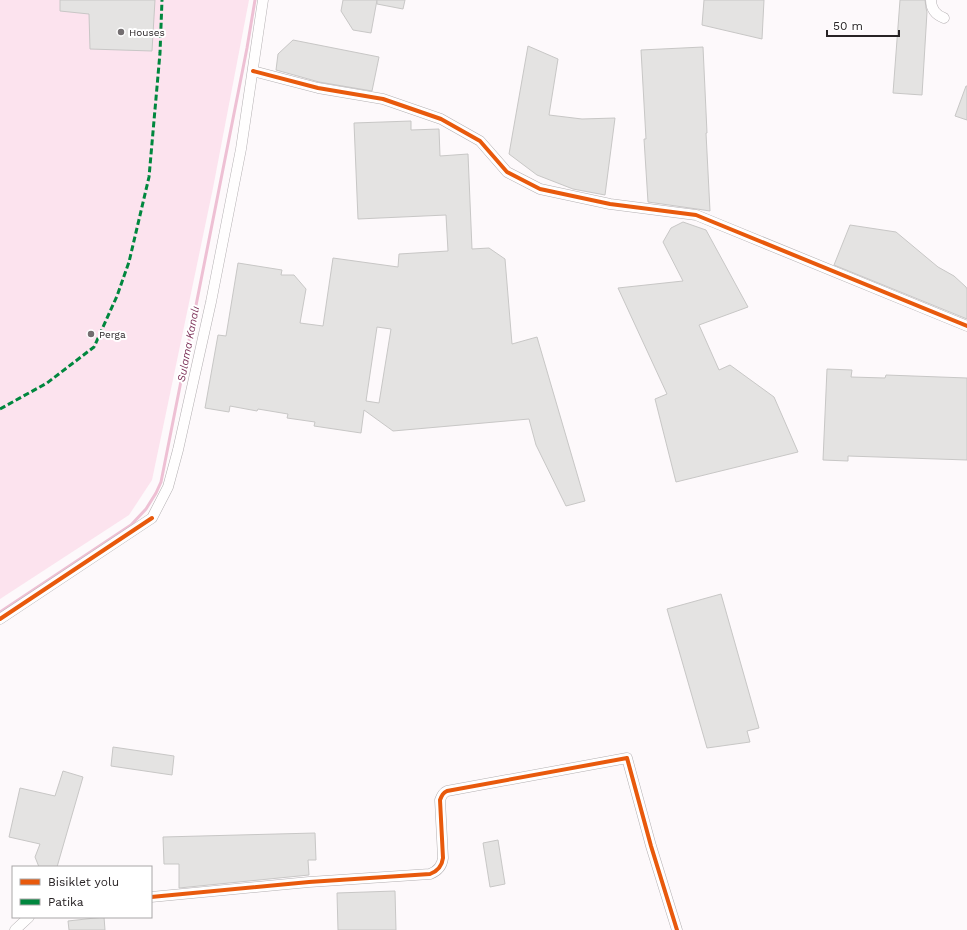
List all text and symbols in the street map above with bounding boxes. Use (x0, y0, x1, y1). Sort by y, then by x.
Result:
scale bar (827, 12, 899, 38)
text: 50 m (833, 19, 863, 33)
marker: Houses (116, 27, 126, 37)
place label: Houses (129, 27, 165, 38)
water label: Sulama Kanalı (175, 305, 202, 383)
marker: Perga (86, 329, 96, 339)
place label: Perga (99, 329, 126, 340)
legend (12, 866, 152, 918)
text: Bisiklet yolu (48, 875, 119, 889)
text: Patika (48, 895, 84, 909)

